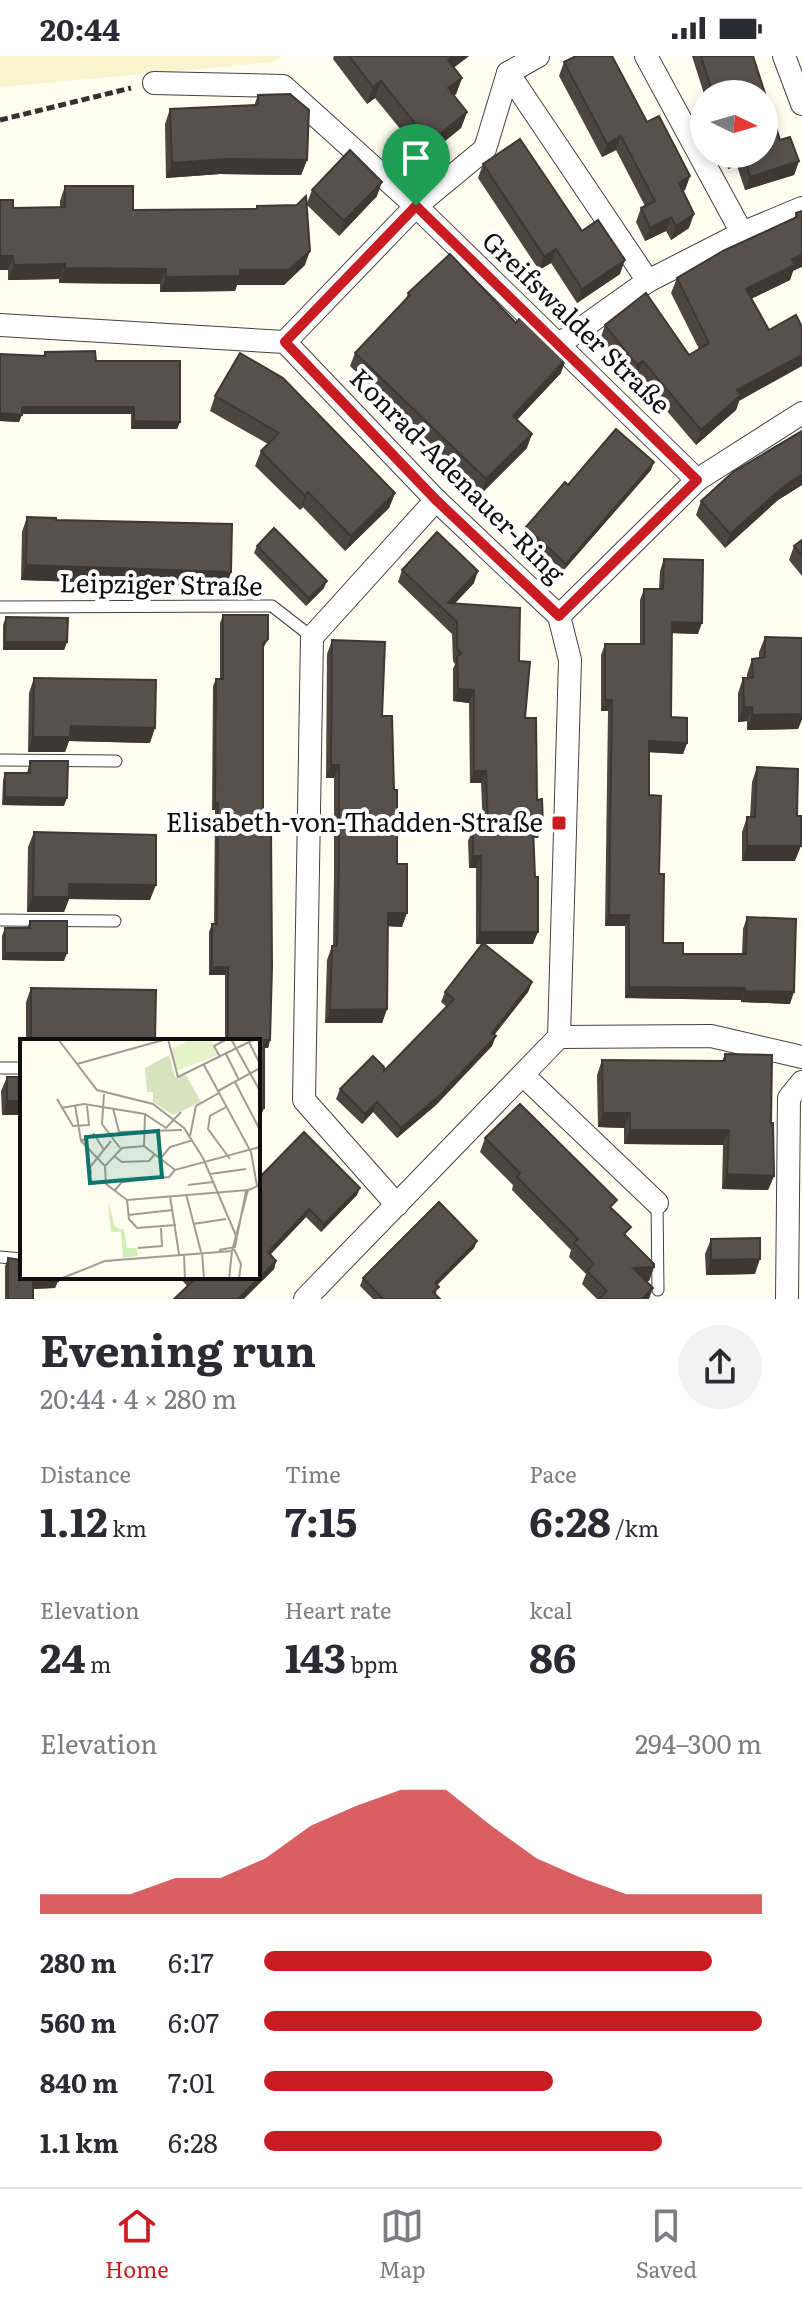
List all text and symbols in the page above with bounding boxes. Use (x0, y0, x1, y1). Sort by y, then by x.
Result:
text: 20:44 (40, 6, 120, 50)
north arrow (690, 80, 778, 168)
map controls (690, 80, 778, 168)
pin (382, 124, 450, 206)
icon: arrive (394, 136, 438, 180)
street label: Greifswalder Straße (475, 221, 681, 422)
street label: Konrad-Adenauer-Ring (342, 358, 576, 591)
street label: Leipziger Straße (59, 561, 263, 604)
place label: Elisabeth-von-Thadden-Straße (166, 801, 543, 840)
marker: Elisabeth-von-Thadden-Straße (550, 814, 568, 832)
inset map (20, 1039, 260, 1279)
text: Evening run (40, 1315, 316, 1381)
button: share (678, 1325, 762, 1409)
text: 20:44 · 4 × 280 m (40, 1378, 237, 1417)
text: Distance (40, 1457, 131, 1490)
text: Time (285, 1457, 341, 1490)
text: Pace (529, 1457, 577, 1490)
text: 1.12 (40, 1490, 108, 1549)
text: 7:15 (285, 1490, 357, 1549)
text: 6:28 (529, 1490, 611, 1549)
text: km (108, 1511, 147, 1544)
text: /km (611, 1511, 659, 1544)
text: Elevation (40, 1593, 139, 1626)
text: Heart rate (285, 1593, 391, 1626)
text: kcal (529, 1593, 573, 1626)
text: 24 (40, 1626, 86, 1685)
text: 143 (285, 1626, 346, 1685)
text: 86 (529, 1626, 576, 1685)
text: m (86, 1647, 111, 1680)
text: bpm (346, 1647, 398, 1680)
text: Elevation (40, 1723, 158, 1762)
text: 294–300 m (635, 1723, 762, 1762)
text: 280 m (40, 1942, 116, 1981)
text: 6:17 (168, 1942, 214, 1981)
text: 560 m (40, 2002, 116, 2041)
text: 6:07 (168, 2002, 219, 2041)
text: 840 m (40, 2062, 118, 2101)
text: 7:01 (168, 2062, 215, 2101)
text: 1.1 km (40, 2122, 119, 2161)
text: 6:28 (168, 2122, 218, 2161)
tab: Home (105, 2204, 169, 2285)
tab: Map (379, 2204, 426, 2285)
tab: Saved (636, 2204, 697, 2285)

